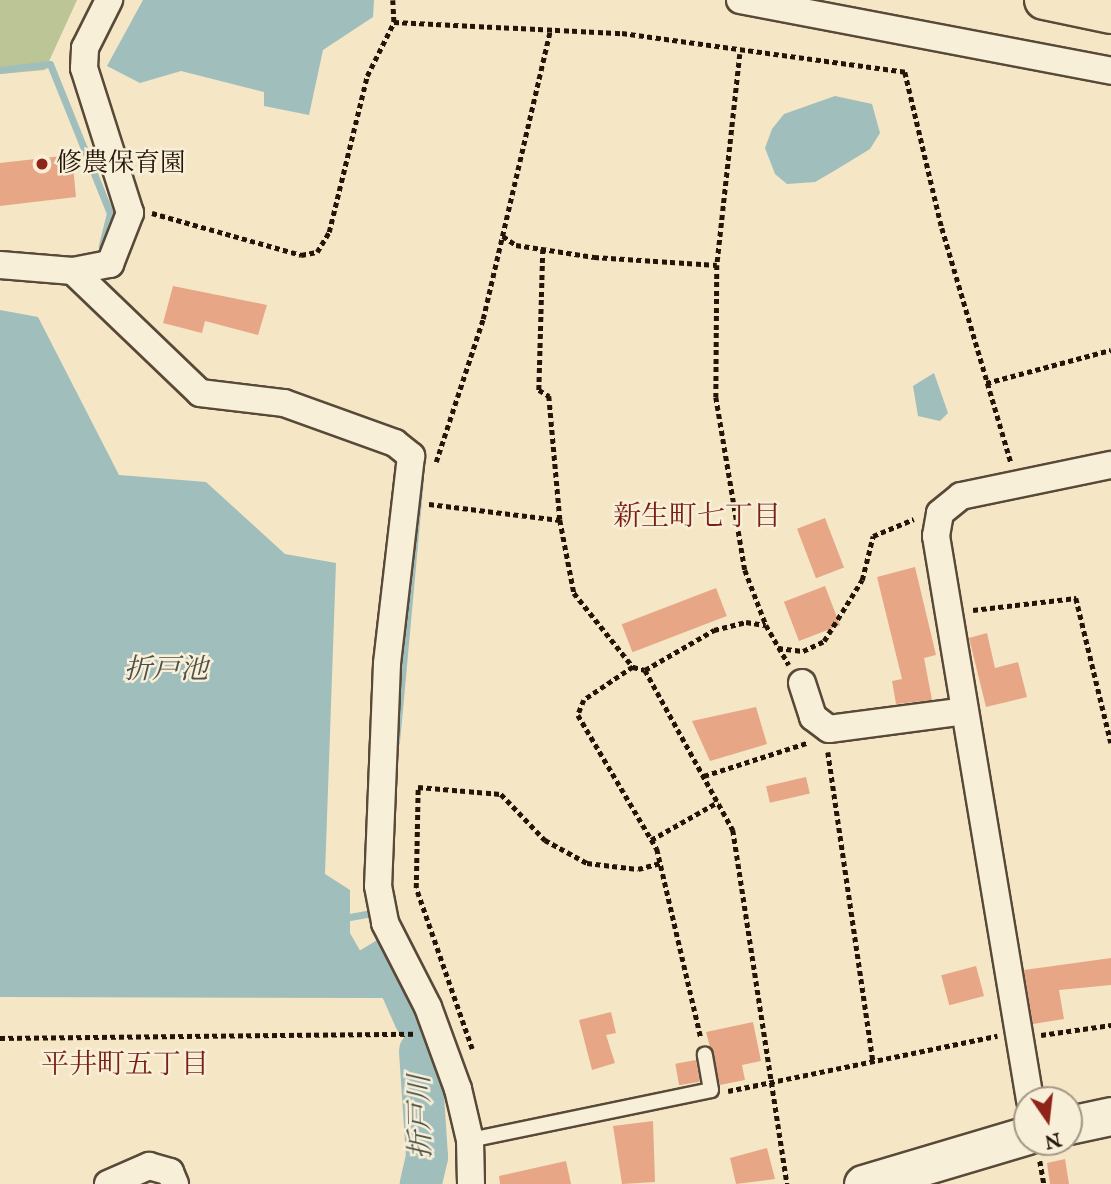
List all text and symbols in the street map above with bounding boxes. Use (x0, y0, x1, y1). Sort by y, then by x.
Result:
place label: 修農保育園 (56, 148, 186, 180)
marker: 修農保育園 (34, 156, 50, 172)
district label: 新生町七丁目 (613, 501, 781, 535)
water label: 折戸池 (124, 654, 208, 688)
district label: 平井町五丁目 (41, 1049, 209, 1083)
water label: 折戸川 (404, 1075, 440, 1159)
north arrow (1013, 1086, 1083, 1156)
text: N (1042, 1126, 1063, 1153)

